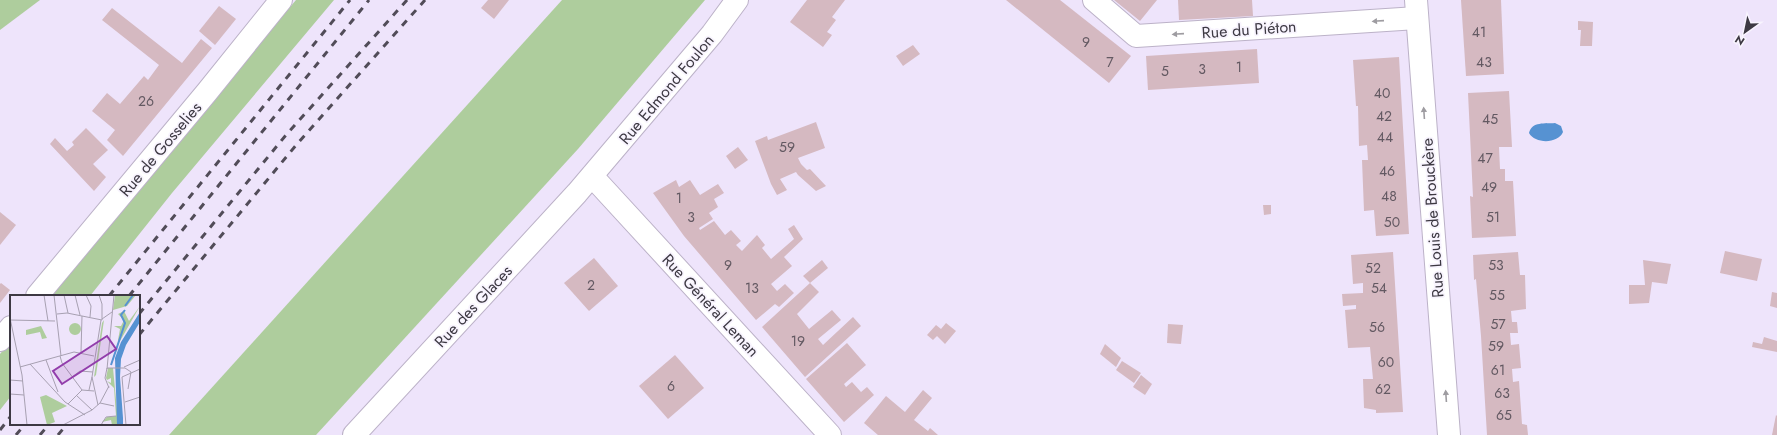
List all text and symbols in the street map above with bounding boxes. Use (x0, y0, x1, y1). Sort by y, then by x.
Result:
north arrow (1725, 12, 1765, 52)
street label: Rue du Piéton (1201, 15, 1297, 44)
one-way arrow (1372, 17, 1384, 24)
house number: 41 (1472, 22, 1486, 42)
street label: Rue Edmond Foulon (613, 29, 719, 149)
one-way arrow (1172, 30, 1184, 37)
text: N (1732, 31, 1748, 49)
house number: 9 (1082, 32, 1090, 52)
house number: 7 (1106, 52, 1114, 72)
house number: 43 (1476, 52, 1492, 72)
house number: 1 (1236, 57, 1242, 77)
house number: 3 (1198, 59, 1206, 79)
house number: 5 (1161, 61, 1169, 81)
house number: 40 (1374, 83, 1390, 103)
house number: 26 (138, 91, 154, 111)
street label: Rue de Gosselies (114, 97, 207, 202)
house number: 42 (1376, 106, 1392, 126)
one-way arrow (1421, 107, 1428, 119)
house number: 45 (1482, 109, 1498, 129)
house number: 44 (1377, 127, 1393, 147)
house number: 59 (779, 137, 795, 157)
street label: Rue Louis de Brouckère (1415, 137, 1450, 298)
house number: 47 (1477, 148, 1493, 168)
house number: 46 (1379, 161, 1395, 181)
house number: 49 (1481, 177, 1497, 197)
house number: 48 (1381, 186, 1397, 206)
house number: 1 (676, 188, 682, 208)
house number: 3 (687, 207, 695, 227)
house number: 51 (1486, 207, 1500, 227)
house number: 50 (1384, 212, 1400, 232)
street label: Rue Général Leman (657, 249, 765, 362)
house number: 9 (724, 255, 732, 275)
house number: 53 (1488, 255, 1504, 275)
house number: 52 (1365, 258, 1381, 278)
street label: Rue des Glaces (429, 260, 518, 353)
house number: 2 (587, 275, 595, 295)
house number: 13 (745, 278, 759, 298)
house number: 54 (1371, 278, 1387, 298)
house number: 55 (1489, 285, 1505, 305)
inset map (10, 295, 140, 425)
house number: 57 (1490, 314, 1506, 334)
house number: 56 (1369, 317, 1385, 337)
house number: 19 (791, 331, 805, 351)
house number: 59 (1488, 336, 1504, 356)
house number: 60 (1378, 352, 1394, 372)
house number: 61 (1491, 360, 1505, 380)
house number: 6 (667, 376, 675, 396)
house number: 62 (1375, 379, 1391, 399)
house number: 63 (1494, 383, 1510, 403)
one-way arrow (1443, 390, 1450, 402)
house number: 65 (1496, 405, 1512, 425)

